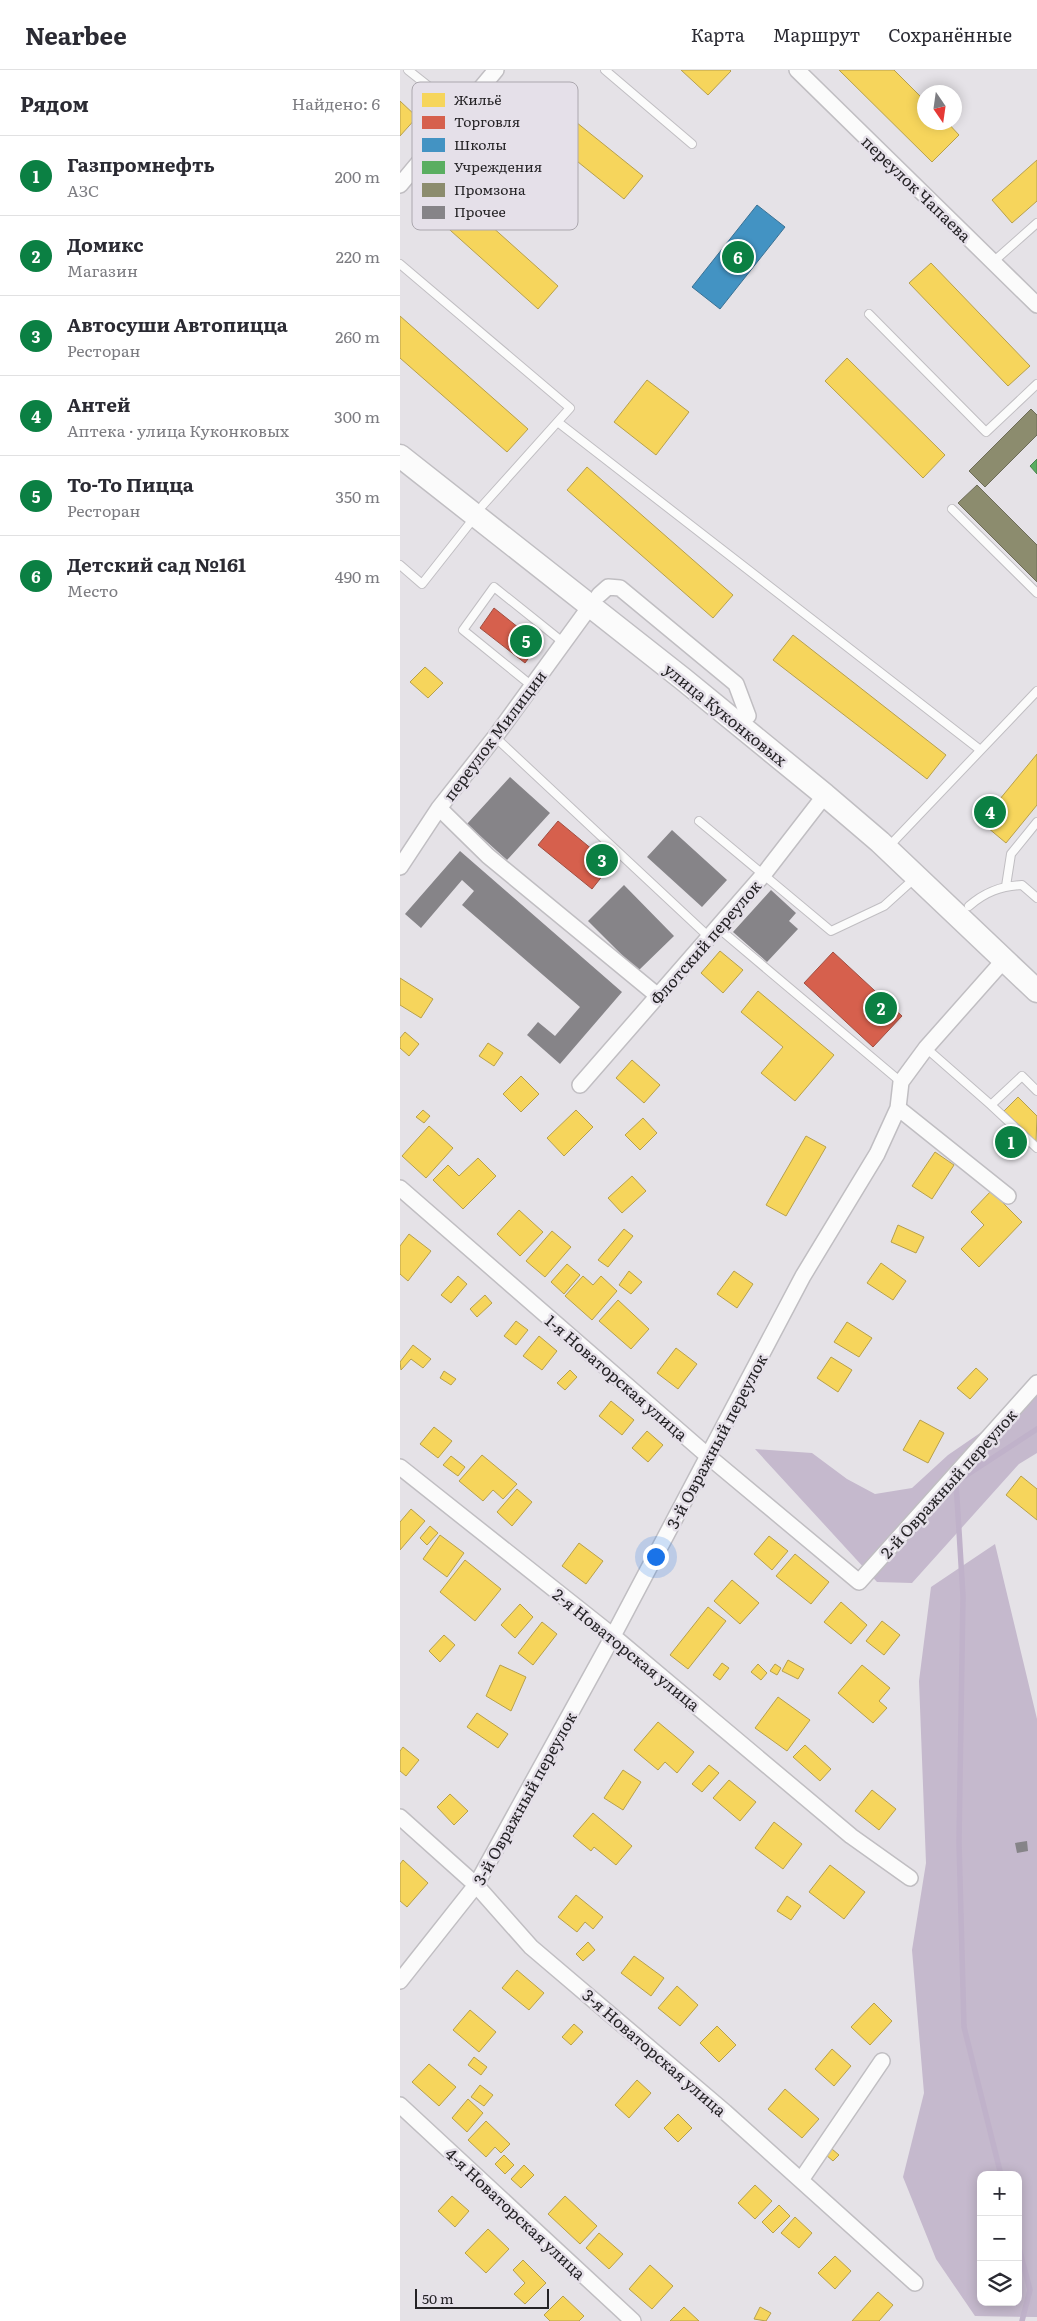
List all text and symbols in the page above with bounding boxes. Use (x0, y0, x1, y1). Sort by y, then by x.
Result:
text: Nearbee (25, 17, 127, 52)
text: Карта (691, 21, 745, 48)
text: Маршрут (773, 21, 860, 48)
text: Сохранённые (888, 21, 1012, 48)
legend (412, 82, 578, 230)
north arrow (917, 85, 962, 130)
text: Рядом (20, 87, 89, 118)
text: Жильё (454, 89, 502, 109)
text: Найдено: 6 (292, 91, 380, 115)
text: Торговля (454, 111, 520, 131)
street label: переулок Чапаева (857, 129, 977, 247)
text: Школы (454, 134, 507, 154)
text: Газпромнефть (67, 150, 215, 178)
text: Учреждения (454, 156, 542, 176)
text: 1 (33, 164, 39, 188)
text: 200 m (335, 164, 380, 188)
text: АЗС (67, 178, 99, 202)
text: Промзона (454, 179, 526, 199)
text: Прочее (454, 201, 506, 221)
text: Домикс (67, 230, 144, 258)
pin: 6 (722, 238, 754, 276)
text: 2 (32, 244, 40, 268)
text: 220 m (336, 244, 380, 268)
text: Магазин (67, 258, 138, 282)
text: Автосуши Автопицца (67, 310, 288, 338)
text: 3 (32, 324, 40, 348)
text: 260 m (335, 324, 380, 348)
text: Ресторан (67, 338, 141, 362)
text: Антей (67, 390, 131, 418)
text: 4 (31, 404, 41, 428)
text: 300 m (334, 404, 380, 428)
text: Аптека · улица Куконковых (67, 418, 289, 442)
text: То-То Пицца (67, 470, 194, 498)
text: 5 (32, 484, 40, 508)
text: 350 m (335, 484, 380, 508)
text: Ресторан (67, 498, 141, 522)
text: Детский сад №161 (67, 550, 246, 578)
text: 6 (31, 564, 41, 588)
text: 490 m (335, 564, 380, 588)
text: Место (67, 578, 118, 602)
pin: 5 (510, 622, 542, 660)
street label: улица Куконковых (659, 657, 793, 772)
street label: переулок Милиции (437, 664, 551, 806)
pin: 4 (974, 793, 1006, 831)
pin: 3 (586, 841, 618, 879)
street label: Флотский переулок (644, 874, 766, 1010)
pin: 2 (865, 989, 897, 1027)
pin: 1 (995, 1123, 1027, 1161)
street label: 1-я Новаторская улица (541, 1308, 694, 1446)
street label: 3-й Овражный переулок (660, 1349, 772, 1532)
street label: 2-й Овражный переулок (874, 1403, 1022, 1563)
your location (643, 1544, 669, 1570)
street label: 2-я Новаторская улица (548, 1582, 706, 1716)
street label: 3-й Овражный переулок (466, 1707, 582, 1889)
street label: 3-я Новаторская улица (578, 1983, 733, 2122)
street label: 4-я Новаторская улица (441, 2141, 592, 2285)
map controls (977, 2171, 1022, 2306)
button: + (977, 2171, 1022, 2216)
button: − (977, 2216, 1022, 2261)
button: layers (977, 2261, 1022, 2306)
scale bar (415, 2286, 549, 2309)
text: 50 m (422, 2288, 454, 2308)

